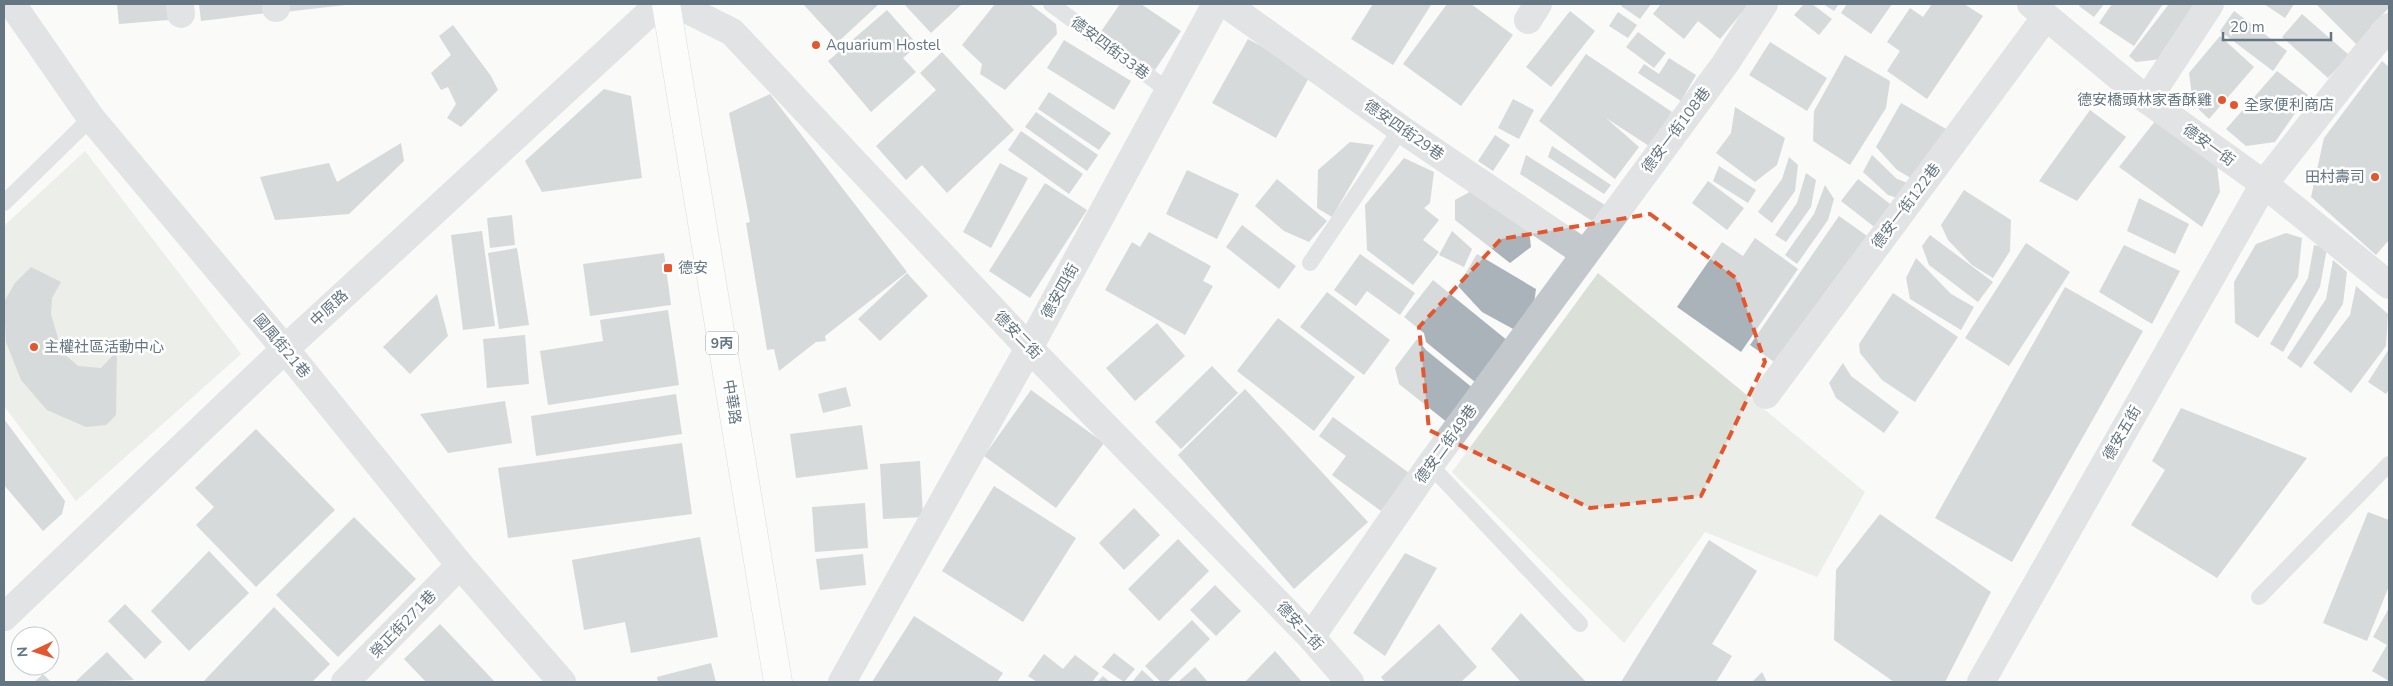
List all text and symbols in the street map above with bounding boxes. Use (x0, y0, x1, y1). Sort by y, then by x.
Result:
scale bar (2223, 10, 2330, 42)
street label: 德安四街33巷 (1067, 12, 1153, 84)
text: 20 m (2230, 17, 2265, 37)
place label: Aquarium Hostel (826, 35, 941, 55)
marker: Aquarium Hostel (810, 39, 822, 51)
street label: 德安一街108巷 (1637, 83, 1715, 177)
place label: 德安橋頭林家香酥雞 (2077, 90, 2212, 110)
marker: 德安橋頭林家香酥雞 (2216, 94, 2228, 106)
street label: 德安四街29巷 (1360, 95, 1448, 165)
place label: 全家便利商店 (2244, 95, 2334, 115)
marker: 全家便利商店 (2228, 99, 2240, 111)
street label: 德安一街 (2179, 119, 2239, 171)
street label: 德安一街122巷 (1867, 159, 1945, 253)
place label: 田村壽司 (2305, 167, 2365, 187)
marker: 田村壽司 (2369, 171, 2381, 183)
place label: 德安 (678, 258, 708, 278)
street label: 德安四街 (1037, 260, 1083, 322)
marker: 德安 (662, 262, 674, 274)
street label: 中原路 (306, 285, 352, 331)
street label: 德安二街 (990, 306, 1046, 364)
street label: 國風街21巷 (249, 310, 315, 382)
road number: 9丙 (706, 332, 738, 354)
place label: 主權社區活動中心 (44, 337, 164, 357)
marker: 主權社區活動中心 (28, 341, 40, 353)
street label: 中華路 (719, 378, 745, 426)
street label: 德安二街49巷 (1411, 400, 1481, 488)
street label: 德安五街 (2098, 402, 2146, 464)
street label: 榮正街271巷 (366, 586, 440, 662)
street label: 德安二街 (1272, 597, 1328, 655)
north arrow (10, 626, 60, 676)
text: N (13, 646, 32, 658)

